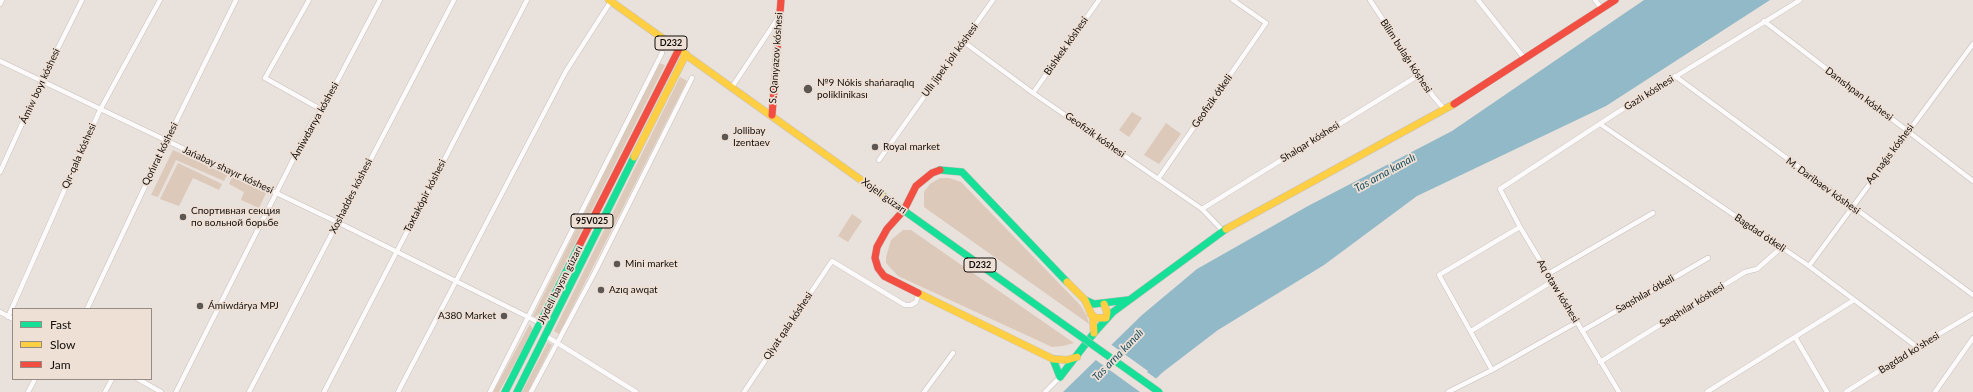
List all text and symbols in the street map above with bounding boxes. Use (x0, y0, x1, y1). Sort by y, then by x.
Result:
street label: S. Qanıyazov kóshesi (767, 12, 785, 104)
street label: Bishkek kóshesi (1041, 14, 1091, 78)
street label: Bilim bulaǵı kóshesi (1378, 17, 1434, 95)
street label: Ullı jipek jolı kóshesi (919, 21, 981, 99)
road number: D232 (655, 36, 687, 50)
street label: Ámiw boyı kóshesi (17, 47, 63, 125)
street label: Danıshpan kóshesi (1823, 65, 1895, 123)
street label: Geofizik ótkeli (1189, 72, 1235, 130)
street label: Gazlı kóshesi (1622, 73, 1676, 113)
place label: №9 Nókis shańaraqlıq poliklinikası (817, 77, 914, 100)
street label: Ámiwdarıya kóshesi (289, 80, 341, 162)
marker: №9 Nókis shańaraqlıq poliklinikası (802, 83, 814, 95)
street label: Geofizik kóshesi (1063, 110, 1127, 160)
street label: Shalqar kóshesi (1278, 119, 1342, 165)
street label: Qır-qala kóshesi (59, 121, 99, 191)
street label: Qońırat kóshesi (140, 121, 180, 187)
street label: Aq naǵıs kóshesi (1863, 122, 1917, 186)
place label: Jollibay Izentaev (733, 125, 770, 148)
marker: Jollibay Izentaev (720, 132, 730, 142)
place label: Royal market (883, 141, 940, 153)
marker: Royal market (870, 142, 880, 152)
street label: Jańabay shayır kóshesi (181, 144, 275, 196)
water label: Tas arna kanalı (1352, 151, 1418, 195)
street label: M. Daribaev kóshesi (1784, 155, 1862, 217)
street label: Xoshaddes kóshesi (327, 157, 375, 235)
street label: Taxtakópir kóshesi (401, 157, 449, 235)
street label: Xojeli gúzarı (859, 176, 909, 216)
place label: Спортивная секция по вольной борьбе (191, 205, 280, 228)
street label: Bagdad ótkeli (1732, 211, 1788, 255)
marker: Спортивная секция по вольной борьбе (178, 212, 188, 222)
road number: 95V025 (571, 214, 613, 228)
street label: Jiydeli baysın gúzarı (535, 244, 585, 326)
street label: Aq otaw kóshesi (1534, 257, 1582, 325)
place label: Mini market (625, 258, 678, 270)
road number: D232 (964, 258, 996, 272)
marker: Mini market (612, 259, 622, 269)
street label: Saqshılar ótkeli (1614, 272, 1676, 316)
street label: Saqshılar kóshesi (1657, 280, 1727, 330)
place label: Azıq awqat (609, 284, 658, 296)
marker: Azıq awqat (596, 285, 606, 295)
street label: Qiyat qala kóshesi (761, 290, 815, 362)
place label: Ámiwdárya MPJ (208, 300, 279, 312)
marker: Ámiwdárya MPJ (195, 301, 205, 311)
legend (12, 308, 152, 380)
place label: A380 Market (438, 310, 496, 322)
marker: A380 Market (499, 311, 509, 321)
text: Fast (50, 317, 71, 332)
water label: Tas arna kanalı (1090, 326, 1146, 384)
street label: Bagdad ko'shesi (1876, 330, 1942, 376)
text: Slow (50, 337, 75, 352)
text: Jam (50, 357, 71, 372)

